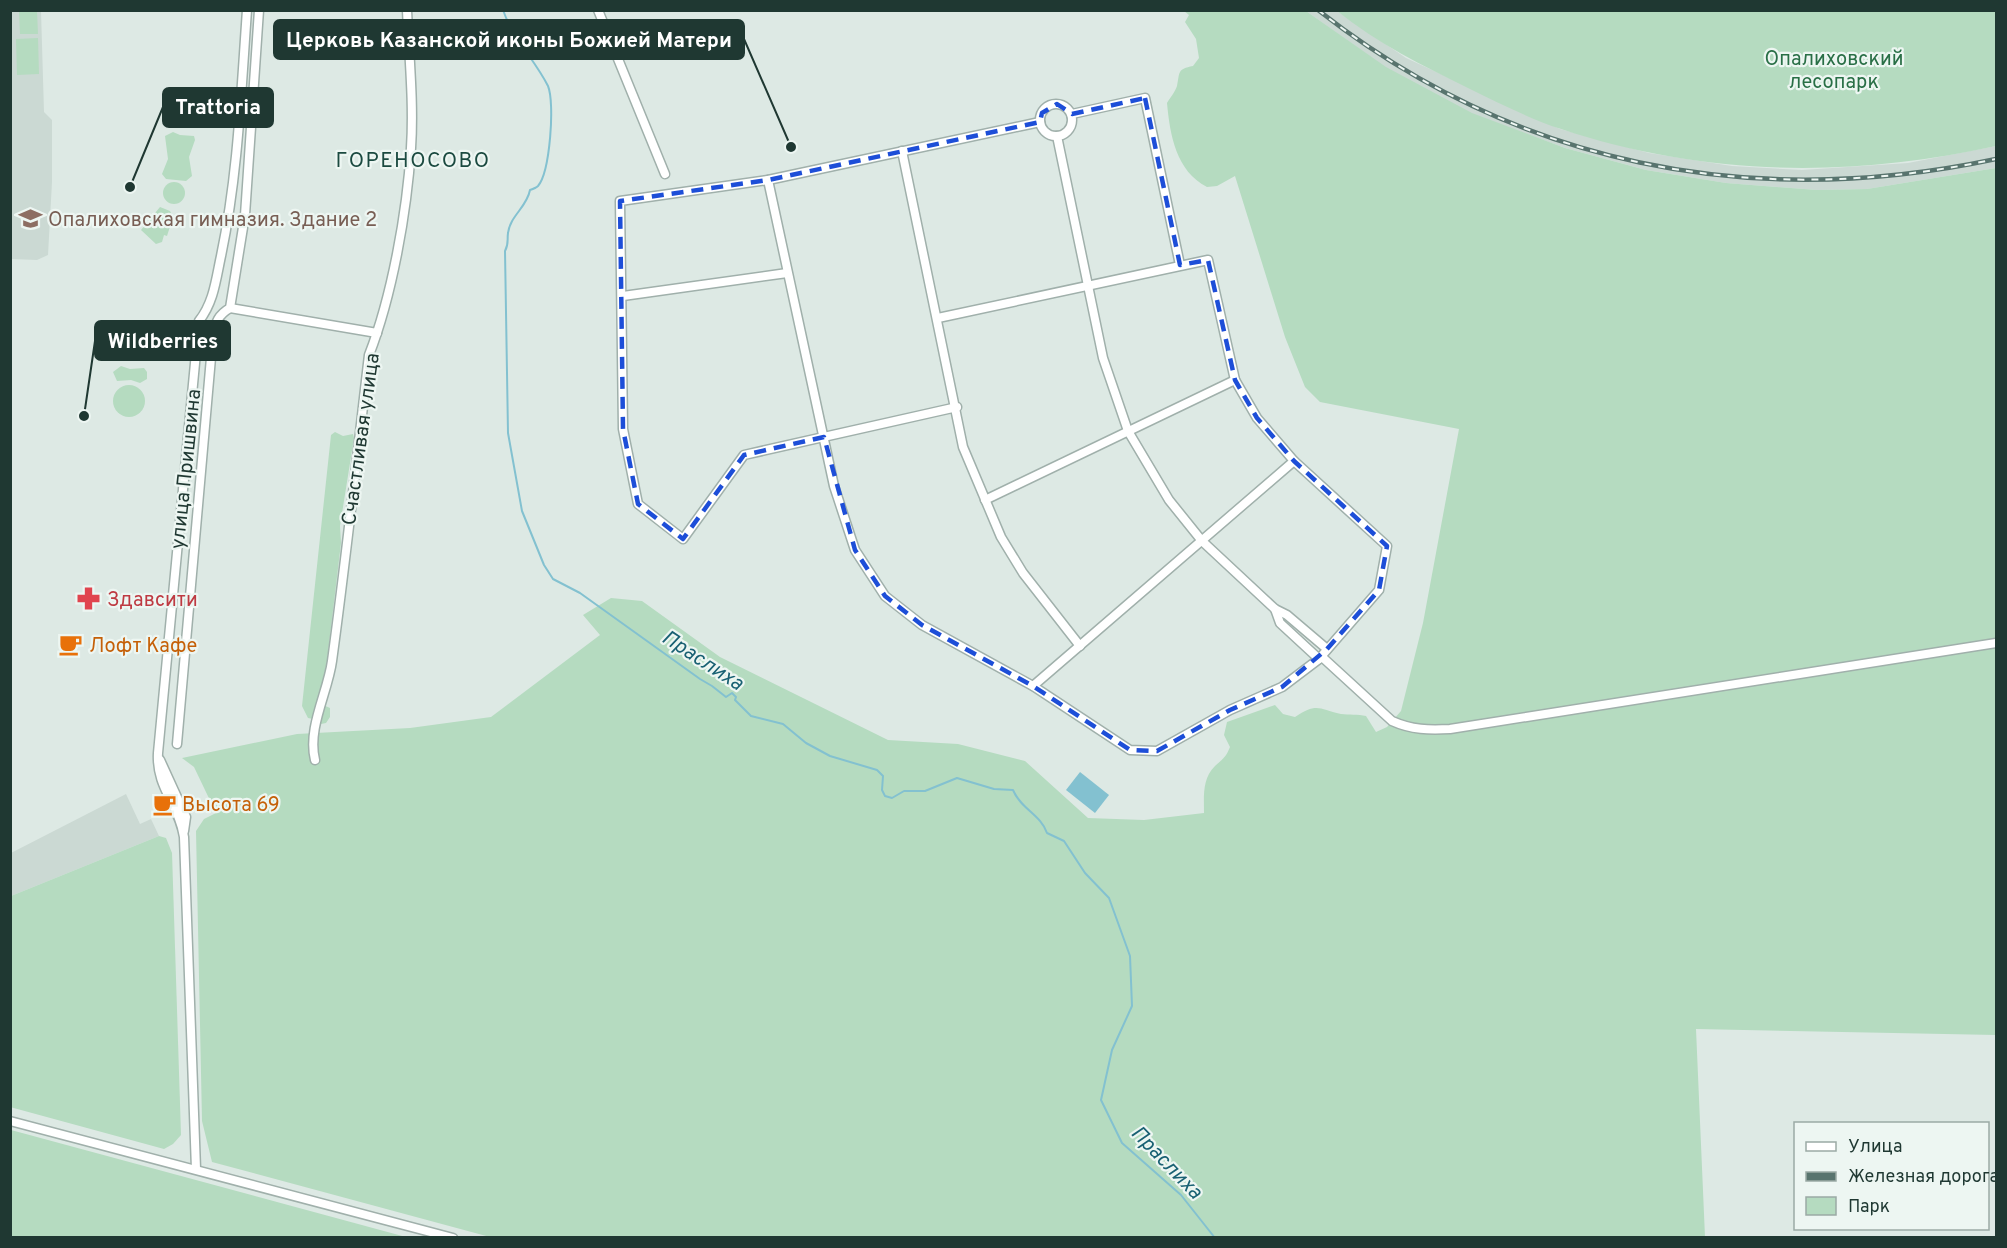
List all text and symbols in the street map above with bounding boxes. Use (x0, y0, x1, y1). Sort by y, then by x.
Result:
callout: Церковь Казанской иконы Божией Матери (274, 20, 744, 59)
text: Церковь Казанской иконы Божией Матери (286, 28, 732, 55)
park label: Опалиховский лесопарк (1764, 47, 1904, 96)
callout: Trattoria (163, 88, 273, 127)
text: Trattoria (175, 95, 261, 122)
district label: ГОРЕНОСОВО (335, 148, 491, 175)
school or university icon: Опалиховская гимназия. Здание 2 (17, 206, 43, 232)
place label: Опалиховская гимназия. Здание 2 (48, 208, 377, 234)
callout: Wildberries (95, 321, 230, 360)
text: Wildberries (108, 329, 218, 356)
street label: Счастливая улица (337, 351, 387, 527)
street label: улица Пришвина (166, 388, 208, 551)
pharmacy icon: Здавсити (76, 586, 102, 612)
place label: Здавсити (107, 588, 198, 614)
water label: Праслиха (656, 625, 748, 698)
cafe icon: Лофт Кафе (58, 632, 84, 658)
place label: Лофт Кафе (89, 634, 197, 660)
cafe icon: Высота 69 (151, 791, 177, 817)
place label: Высота 69 (182, 793, 280, 819)
water label: Праслиха (1124, 1120, 1208, 1206)
legend (1794, 1122, 1989, 1230)
text: Улица (1848, 1136, 1902, 1159)
text: Железная дорога (1848, 1166, 1999, 1189)
text: Парк (1848, 1196, 1890, 1219)

